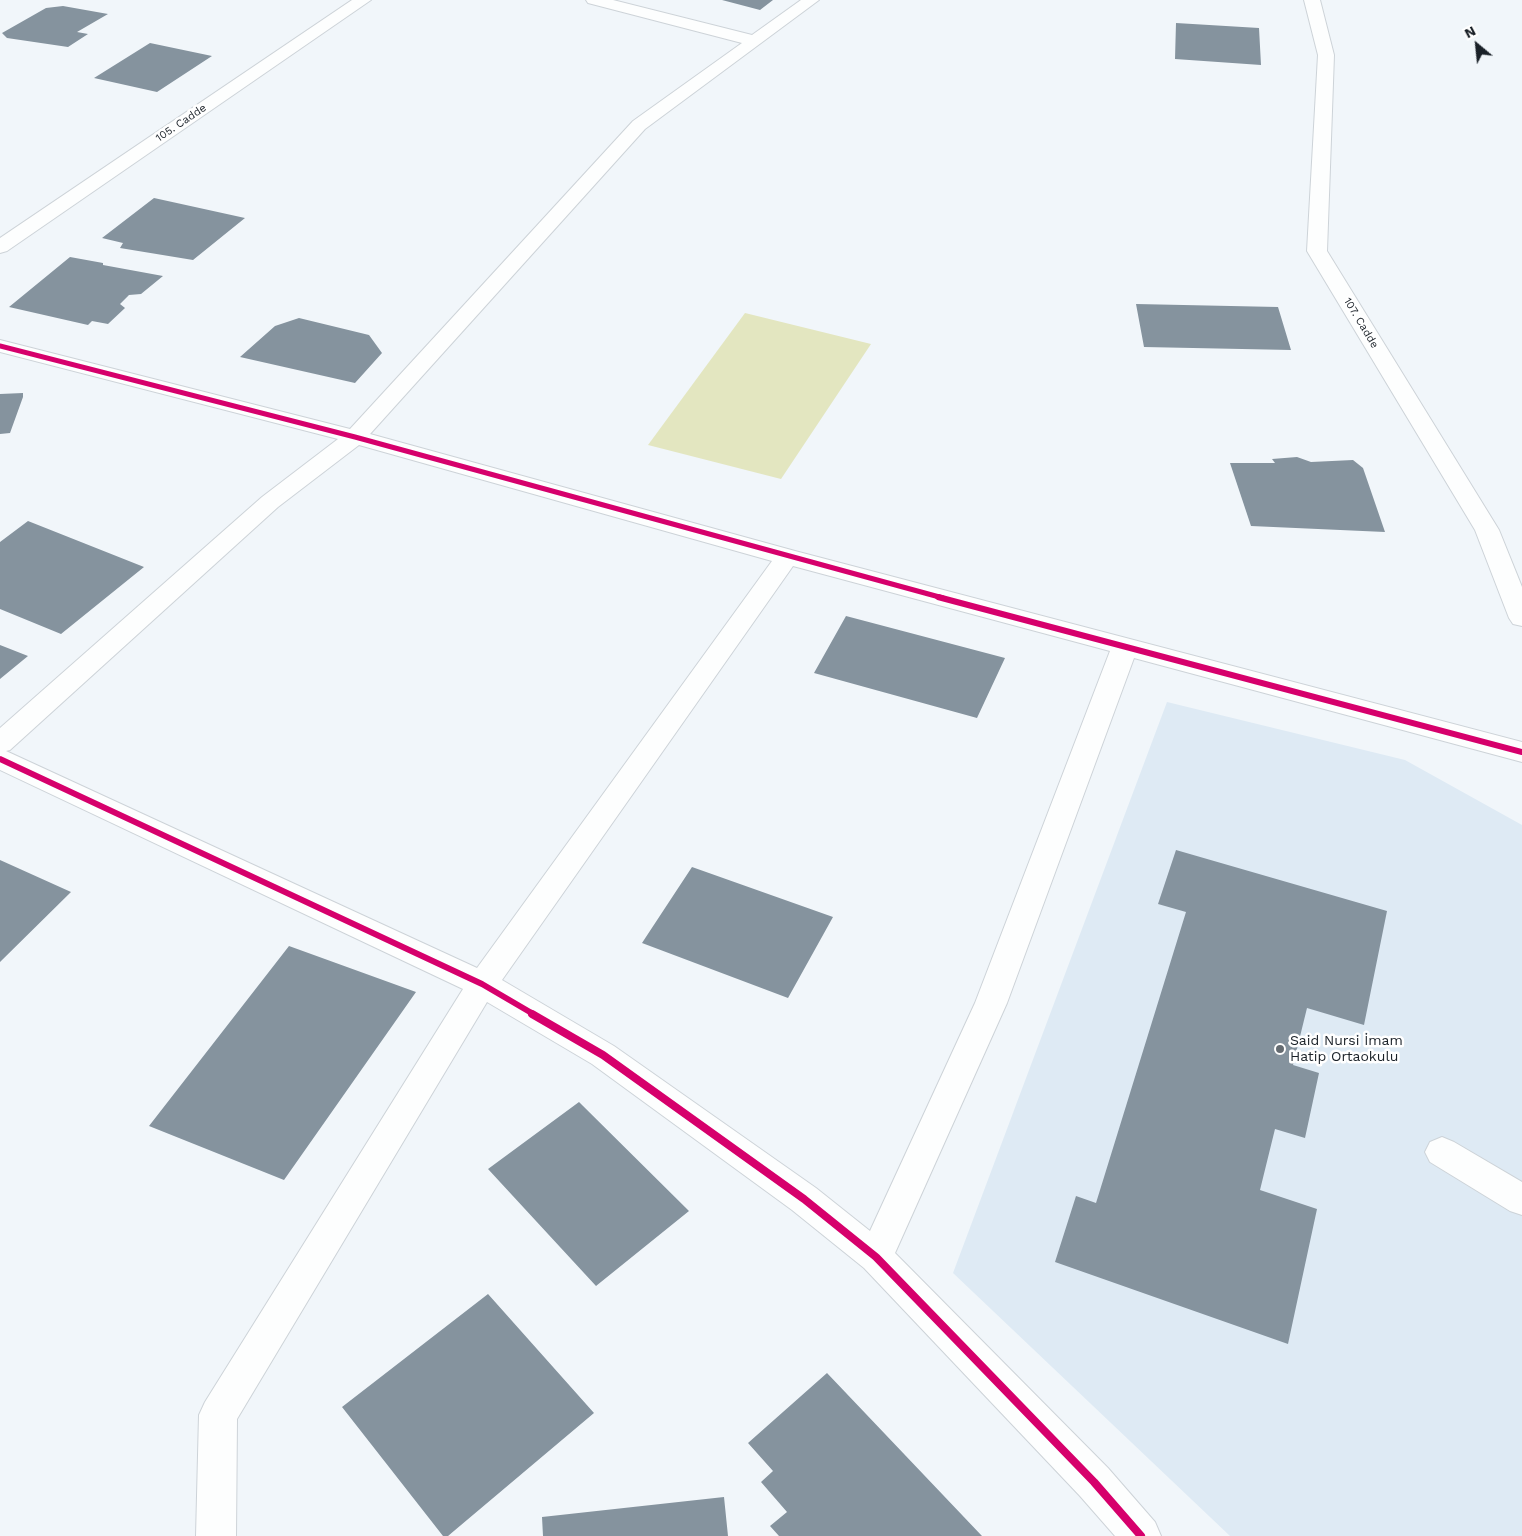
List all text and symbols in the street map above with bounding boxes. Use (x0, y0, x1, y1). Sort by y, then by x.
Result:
north arrow (1452, 20, 1502, 70)
text: N (1462, 22, 1478, 41)
street label: 105. Cadde (153, 101, 209, 145)
street label: 107. Cadde (1341, 295, 1381, 351)
place label: Said Nursi İmam Hatip Ortaokulu (1290, 1033, 1403, 1066)
marker: Said Nursi İmam Hatip Ortaokulu (1274, 1043, 1286, 1055)

